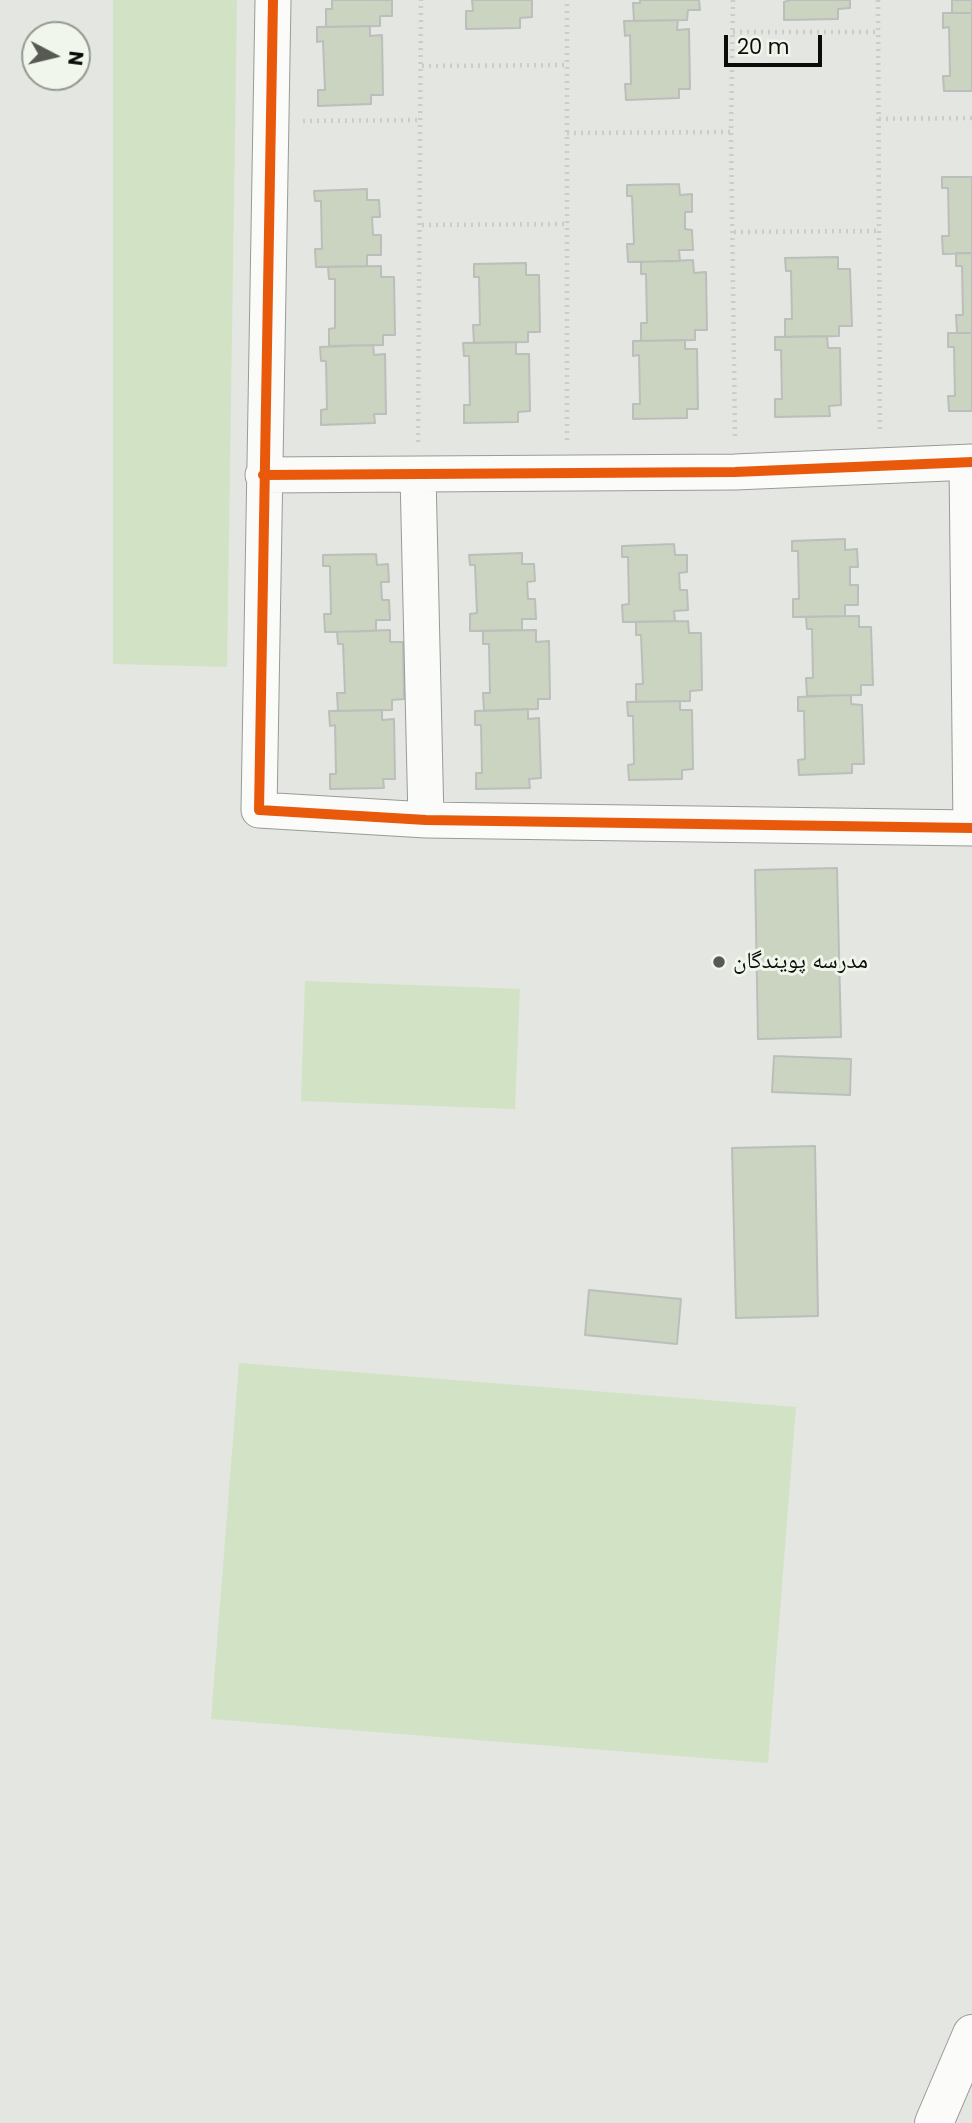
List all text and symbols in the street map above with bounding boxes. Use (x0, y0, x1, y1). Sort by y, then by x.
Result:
north arrow (21, 21, 91, 91)
scale bar (727, 21, 825, 65)
text: 20 m (737, 32, 790, 61)
text: N (61, 50, 90, 67)
place label: مدرسه پویندگان (733, 948, 868, 976)
marker: مدرسه پویندگان (711, 954, 727, 970)

